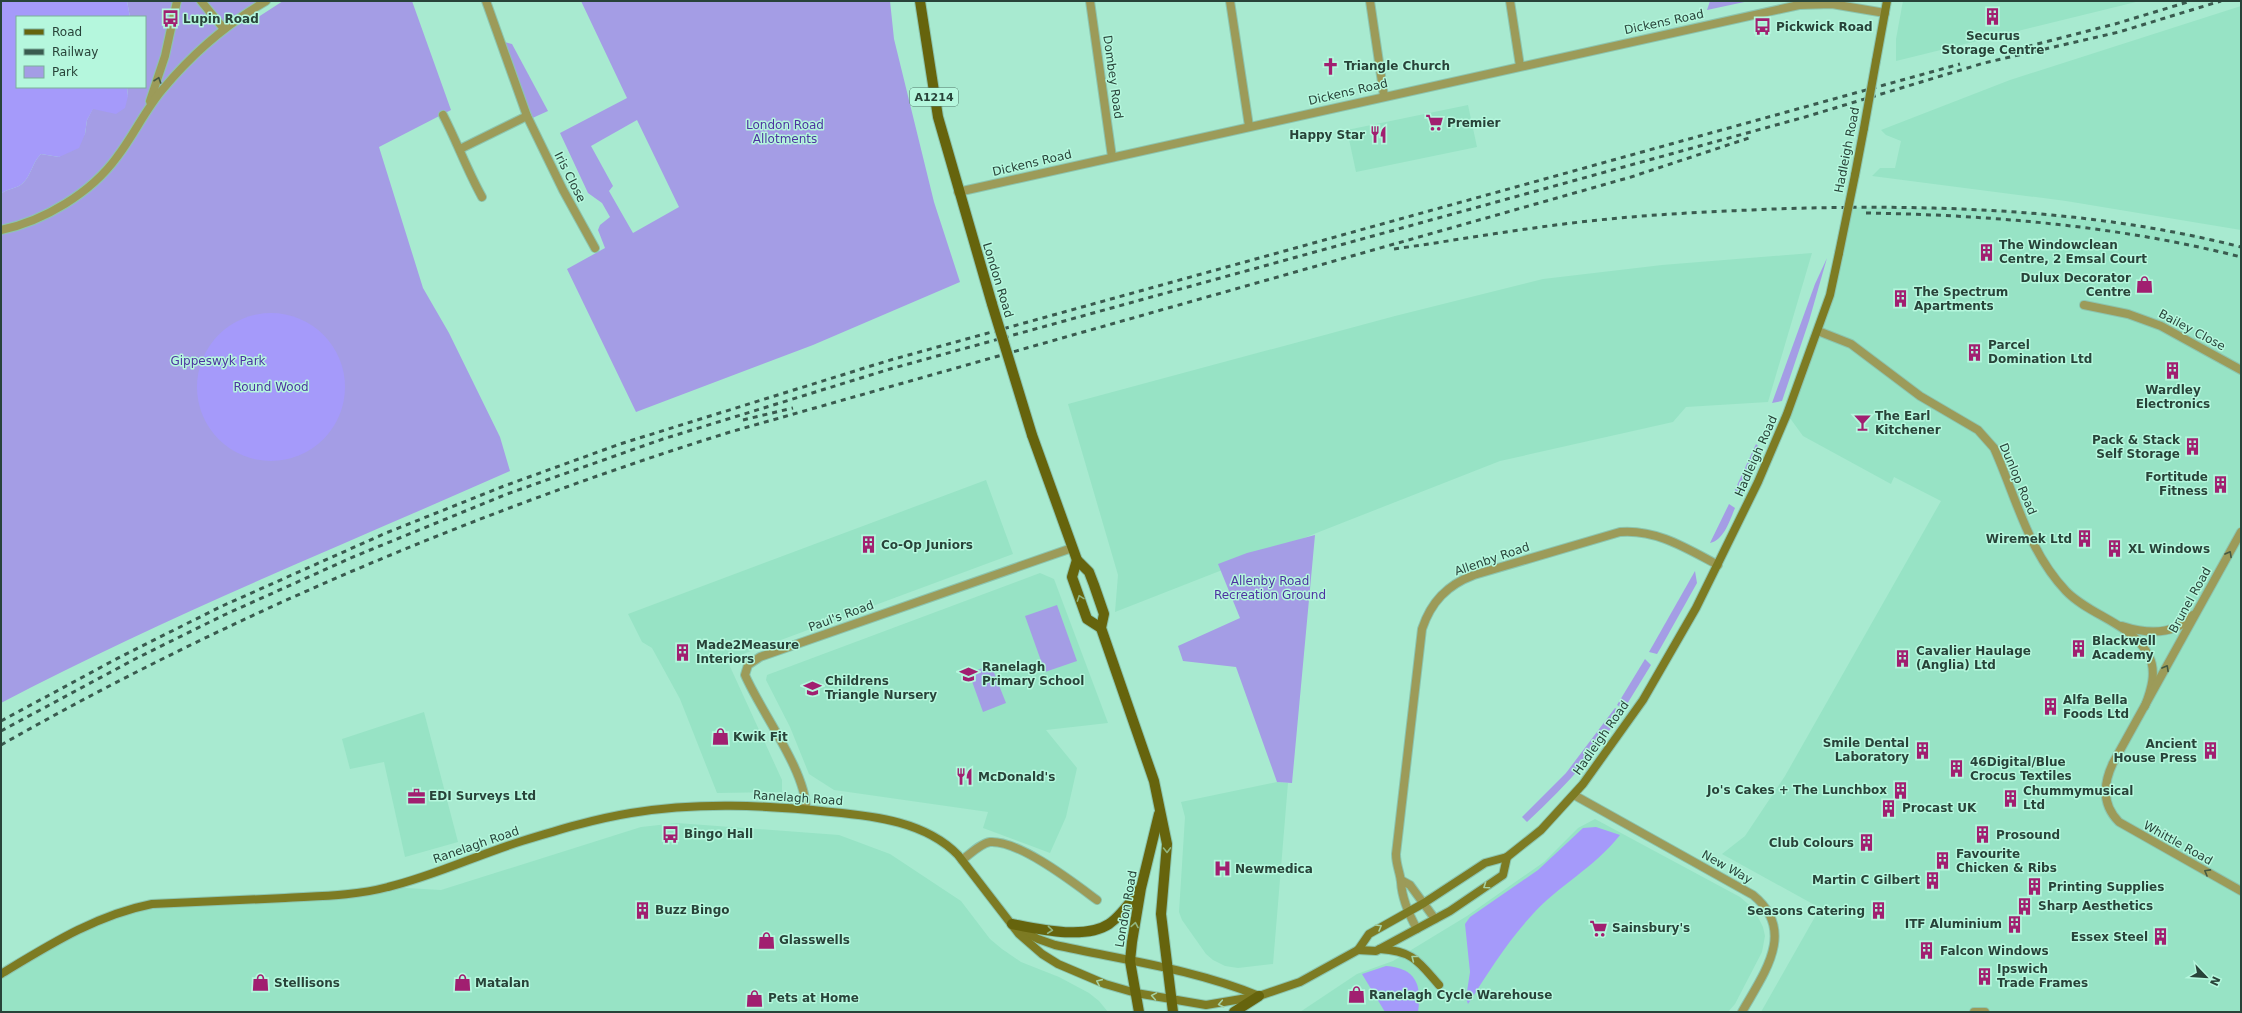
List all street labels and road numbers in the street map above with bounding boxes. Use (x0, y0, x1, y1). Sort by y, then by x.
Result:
street label: Dickens Road (1623, 7, 1705, 37)
street label: Dombey Road (1100, 34, 1126, 120)
street label: Dickens Road (1307, 76, 1389, 108)
road number: A1214 (910, 88, 958, 106)
street label: Hadleigh Road (1832, 106, 1862, 194)
street label: Dickens Road (991, 147, 1073, 179)
street label: Iris Close (551, 150, 589, 204)
street label: London Road (980, 241, 1016, 319)
street label: Bailey Close (2156, 307, 2228, 353)
street label: Hadleigh Road (1732, 413, 1780, 499)
street label: Dunlop Road (1997, 441, 2039, 517)
street label: Allenby Road (1453, 540, 1531, 578)
street label: Brunel Road (2166, 565, 2214, 635)
street label: Paul's Road (806, 598, 876, 634)
street label: Hadleigh Road (1570, 698, 1632, 778)
street label: Ranelagh Road (752, 788, 844, 808)
street label: Whittle Road (2141, 818, 2215, 868)
street label: Ranelagh Road (431, 824, 521, 866)
street label: New Way (1699, 847, 1755, 887)
street label: London Road (1112, 869, 1140, 949)

